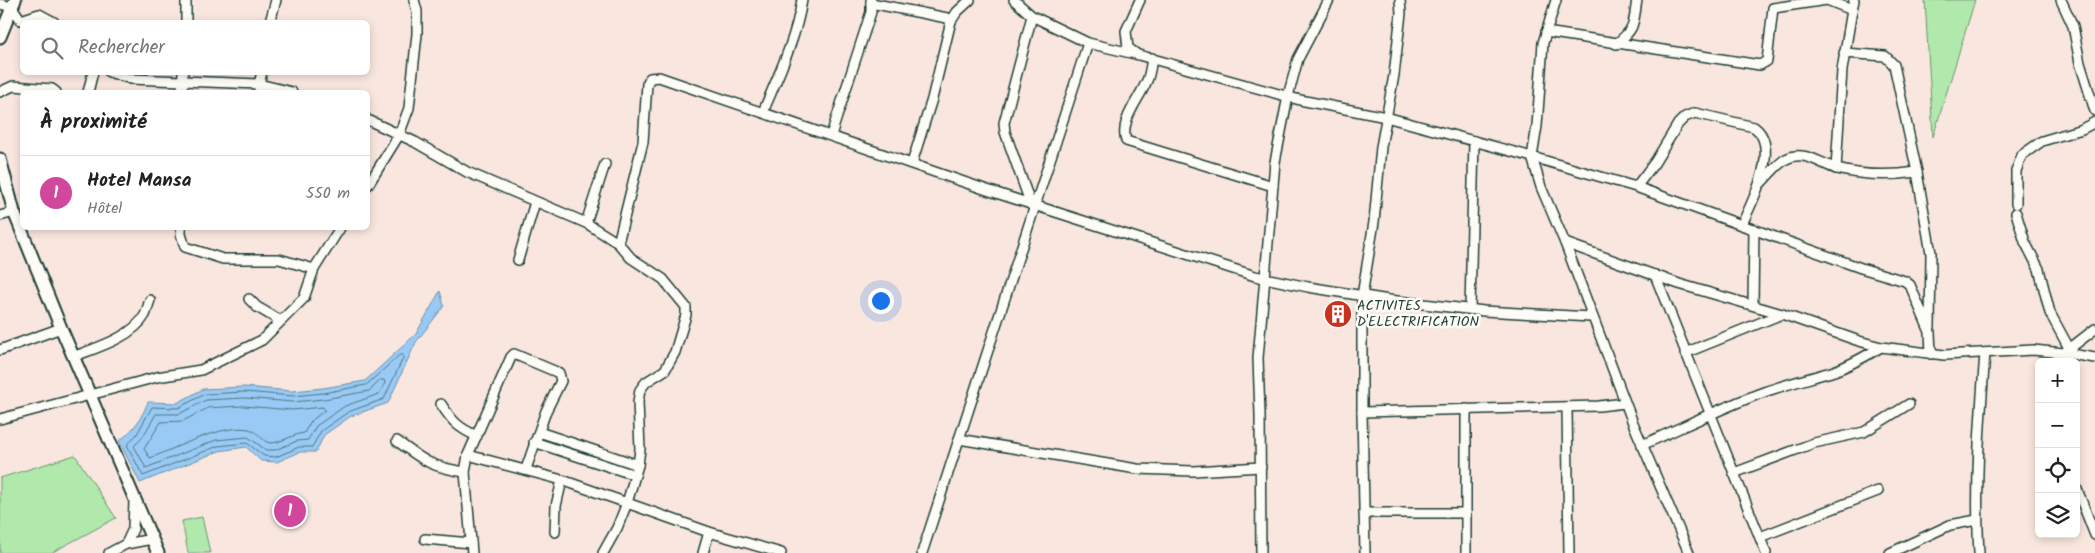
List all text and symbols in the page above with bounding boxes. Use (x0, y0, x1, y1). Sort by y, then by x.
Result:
search box (20, 20, 370, 75)
text: Rechercher (78, 33, 165, 63)
icon: search (38, 34, 66, 62)
text: À proximité (40, 106, 147, 139)
text: Hotel Mansa (87, 166, 191, 196)
text: 1 (54, 181, 58, 206)
text: 550 m (306, 181, 350, 206)
text: Hôtel (87, 196, 122, 221)
your location (868, 288, 894, 314)
place label: ACTIVITES D'ELECTRIFICATION (1357, 295, 1479, 333)
building icon: ACTIVITES D'ELECTRIFICATION (1323, 299, 1353, 329)
map controls (2035, 358, 2080, 538)
button: + (2035, 358, 2080, 403)
button: − (2035, 403, 2080, 448)
button: locate (2035, 448, 2080, 493)
pin: 1 (274, 492, 306, 530)
button: layers (2035, 493, 2080, 538)

